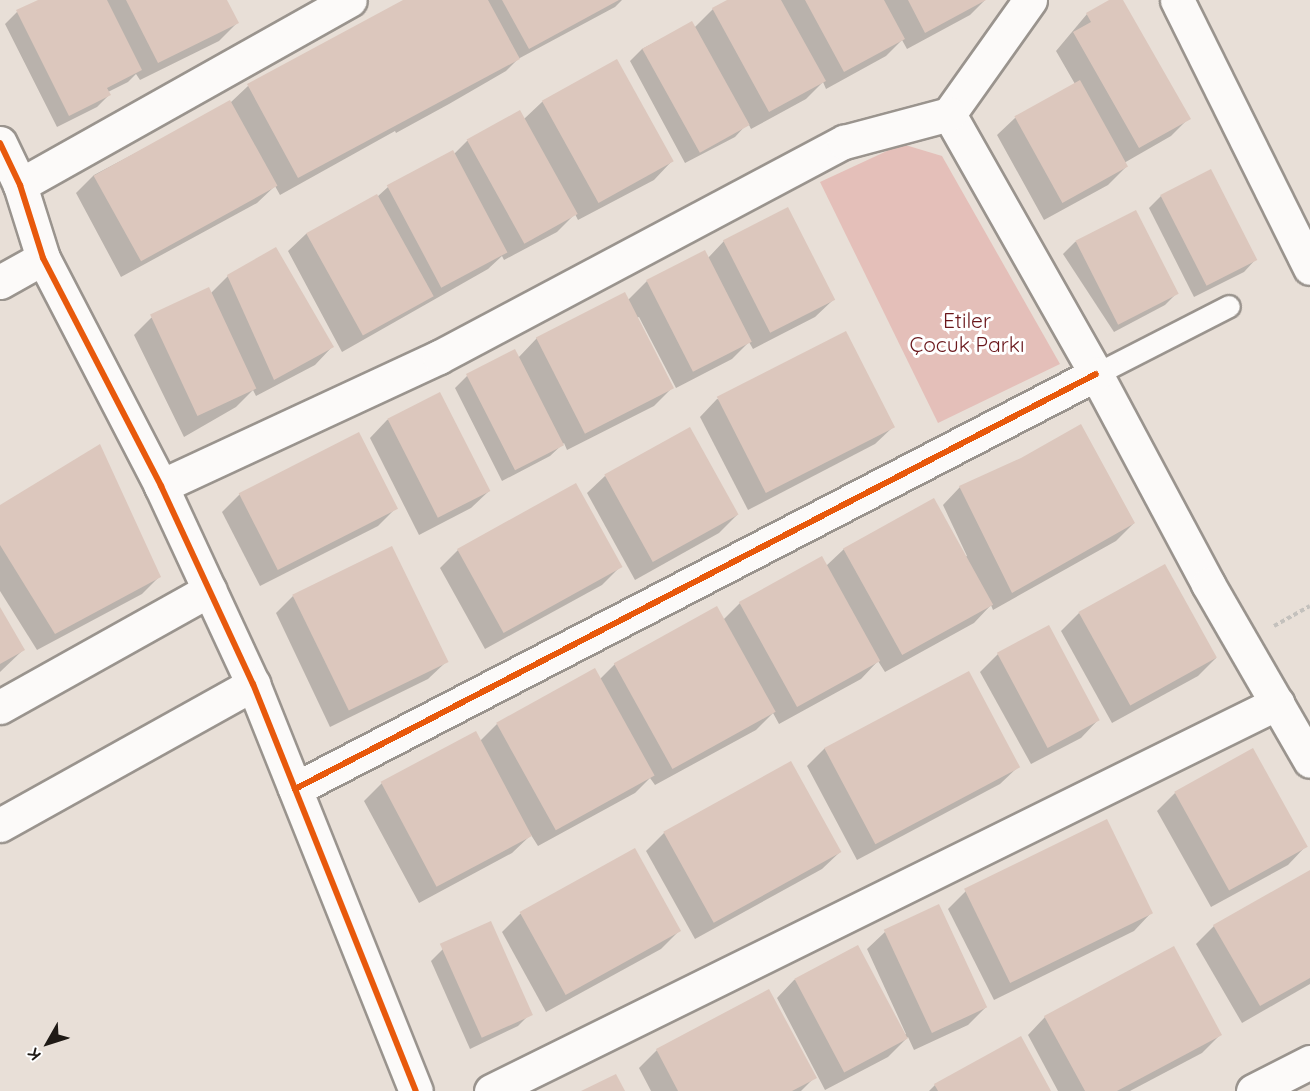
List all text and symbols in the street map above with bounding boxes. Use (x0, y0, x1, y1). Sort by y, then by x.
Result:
park label: Etiler Çocuk Parkı (909, 307, 1025, 357)
north arrow (18, 1013, 78, 1073)
text: K (23, 1044, 45, 1065)

